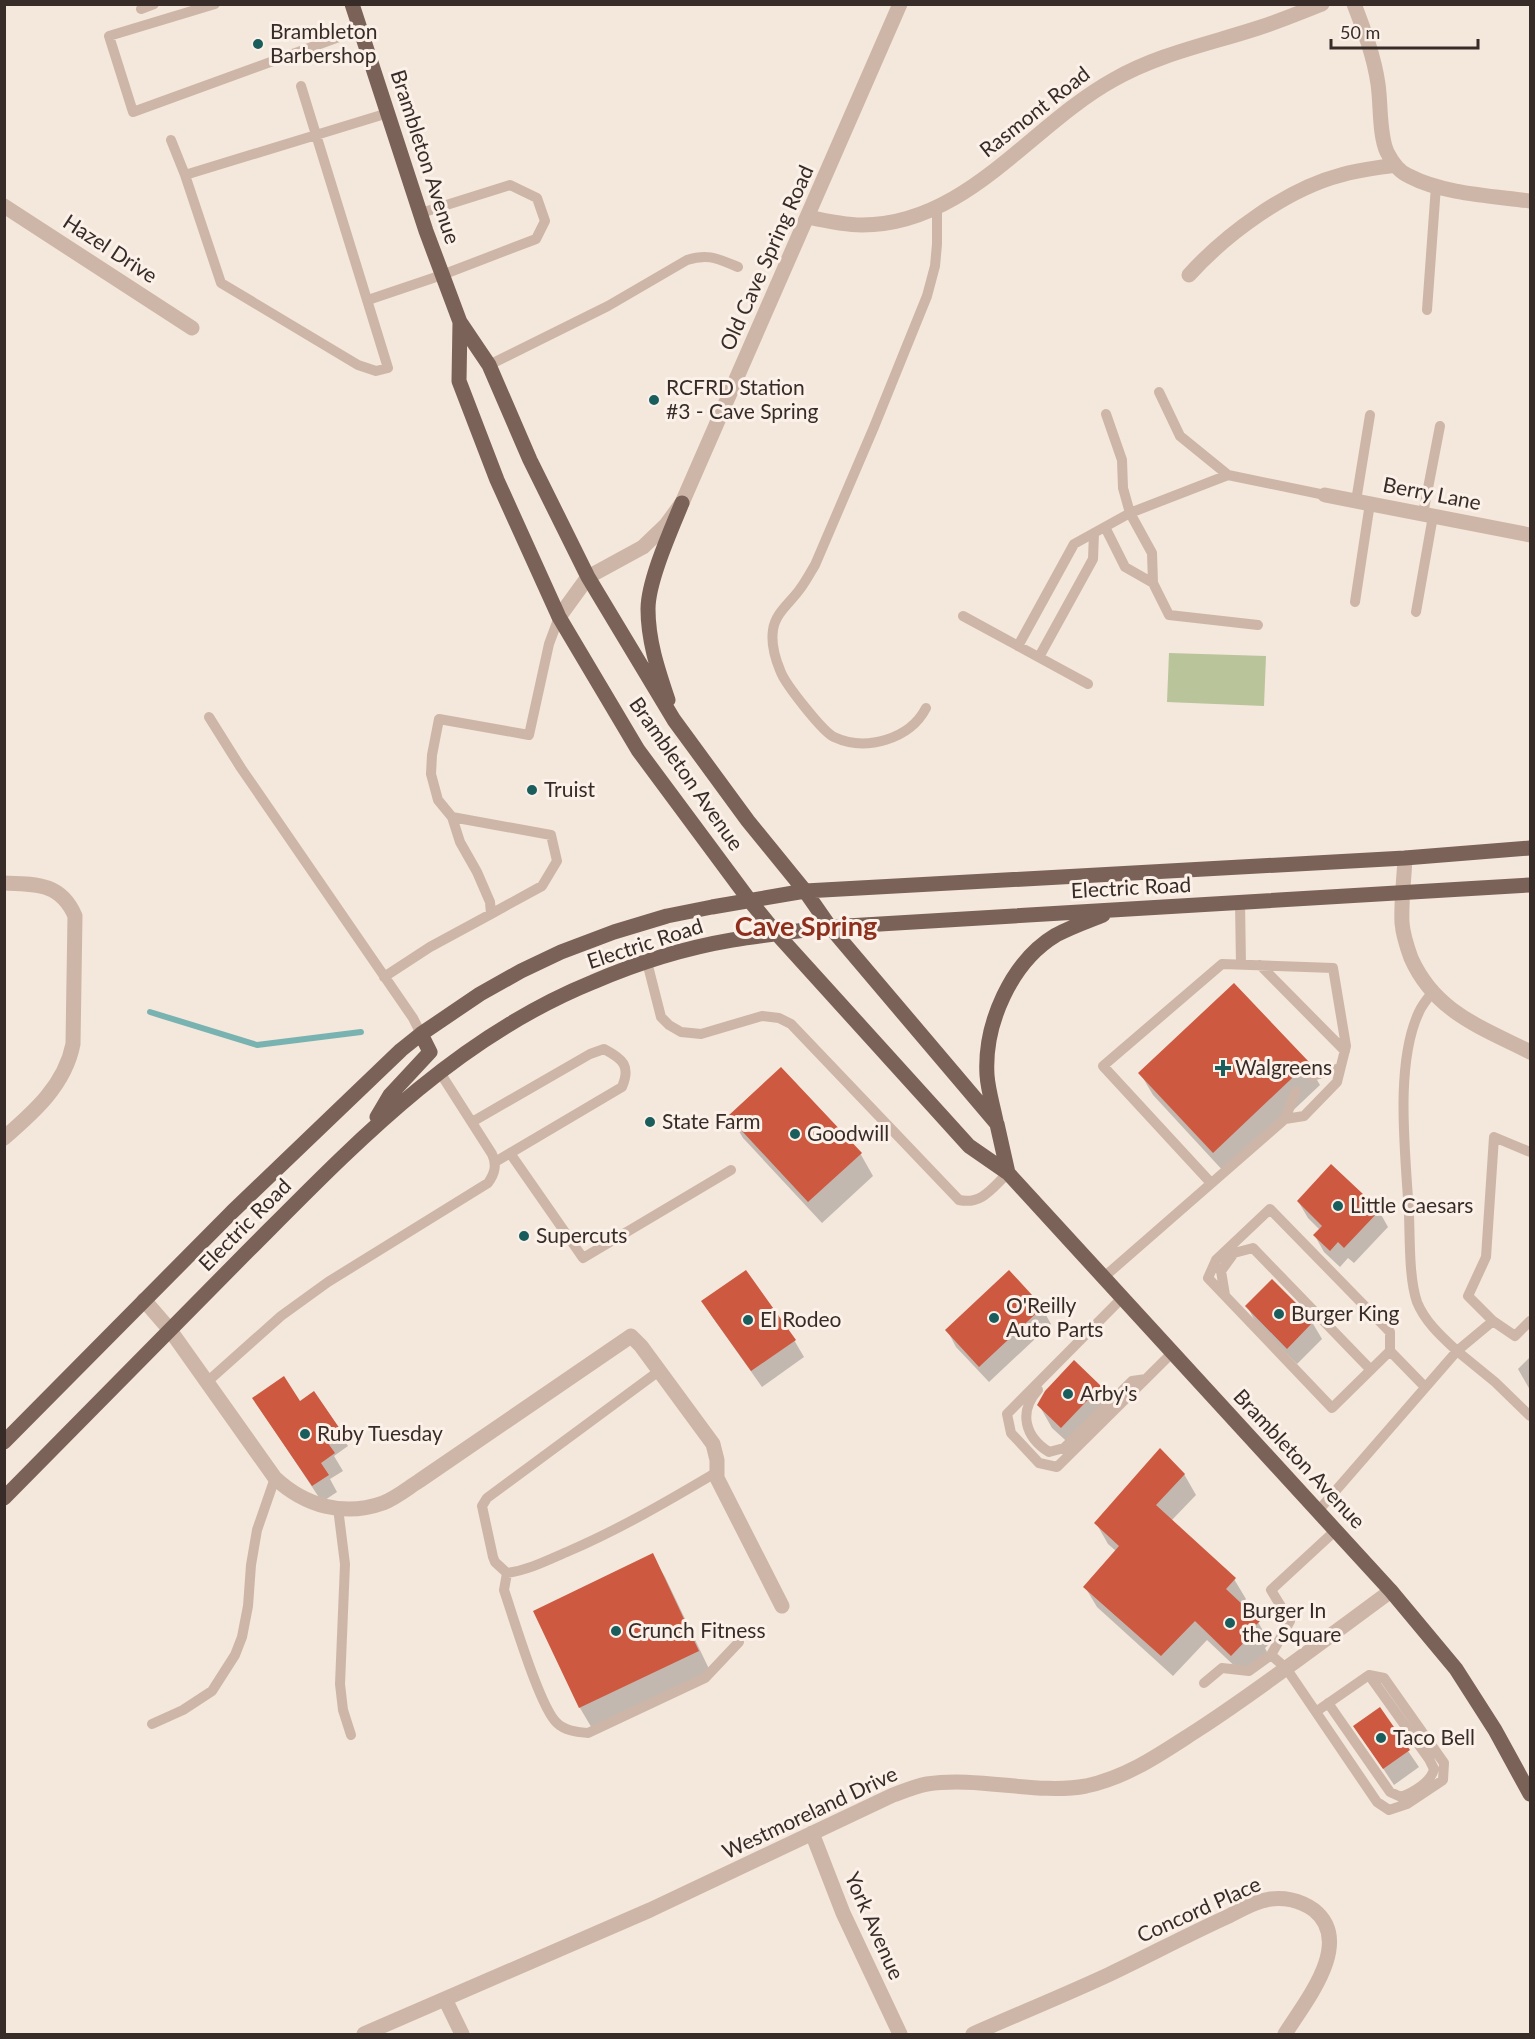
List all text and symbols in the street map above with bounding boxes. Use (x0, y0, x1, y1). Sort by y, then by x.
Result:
scale bar (1331, 12, 1478, 50)
place label: Brambleton Barbershop (270, 18, 377, 67)
text: 50 m (1340, 21, 1380, 43)
marker: Brambleton Barbershop (251, 37, 265, 51)
street label: Rasmont Road (974, 60, 1094, 162)
street label: Brambleton Avenue (386, 66, 466, 247)
street label: Old Cave Spring Road (714, 161, 818, 354)
street label: Hazel Drive (59, 208, 162, 287)
place label: RCFRD Station #3 - Cave Spring (666, 374, 818, 423)
marker: RCFRD Station #3 - Cave Spring (647, 393, 661, 407)
street label: Berry Lane (1381, 471, 1484, 514)
street label: Brambleton Avenue (625, 692, 750, 855)
place label: Truist (544, 776, 596, 801)
marker: Truist (525, 783, 539, 797)
street label: Electric Road (1070, 871, 1192, 902)
district label: Cave Spring (735, 909, 877, 942)
street label: Electric Road (583, 912, 706, 973)
place label: Walgreens (1235, 1054, 1332, 1079)
marker: Walgreens (1216, 1061, 1230, 1075)
place label: State Farm (662, 1108, 760, 1133)
marker: State Farm (643, 1115, 657, 1129)
place label: Goodwill (807, 1120, 889, 1145)
marker: Goodwill (788, 1127, 802, 1141)
street label: Electric Road (193, 1173, 295, 1275)
place label: Little Caesars (1350, 1192, 1473, 1217)
marker: Little Caesars (1331, 1199, 1345, 1213)
place label: Supercuts (536, 1222, 627, 1247)
marker: Supercuts (517, 1229, 531, 1243)
place label: O'Reilly Auto Parts (1006, 1292, 1103, 1341)
place label: Burger King (1291, 1300, 1400, 1325)
place label: El Rodeo (760, 1306, 842, 1331)
marker: Burger King (1272, 1307, 1286, 1321)
marker: O'Reilly Auto Parts (987, 1311, 1001, 1325)
marker: El Rodeo (741, 1313, 755, 1327)
place label: Arby's (1080, 1380, 1137, 1405)
street label: Brambleton Avenue (1229, 1383, 1371, 1533)
marker: Arby's (1061, 1387, 1075, 1401)
place label: Ruby Tuesday (317, 1420, 443, 1445)
marker: Ruby Tuesday (298, 1427, 312, 1441)
place label: Burger In the Square (1242, 1597, 1341, 1646)
marker: Burger In the Square (1223, 1616, 1237, 1630)
place label: Crunch Fitness (628, 1617, 766, 1642)
marker: Crunch Fitness (609, 1624, 623, 1638)
place label: Taco Bell (1393, 1724, 1475, 1749)
marker: Taco Bell (1374, 1731, 1388, 1745)
street label: Westmoreland Drive (718, 1760, 901, 1863)
street label: York Avenue (841, 1868, 910, 1983)
street label: Concord Place (1133, 1870, 1264, 1947)

